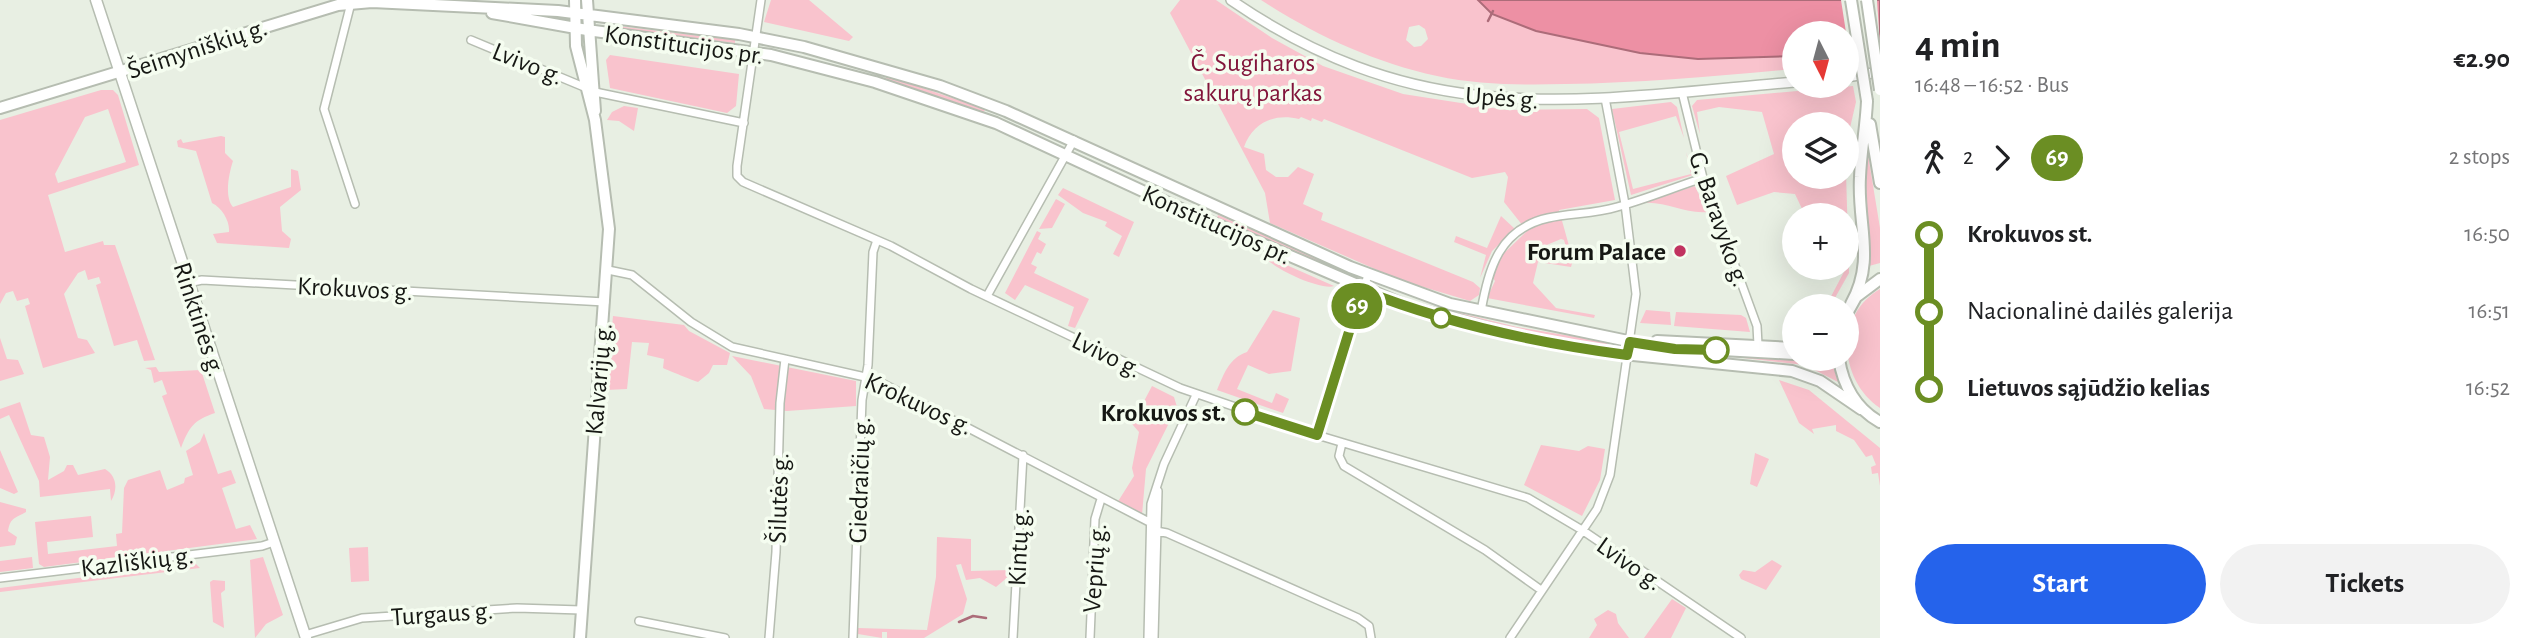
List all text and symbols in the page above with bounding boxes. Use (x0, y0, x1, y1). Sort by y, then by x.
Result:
street label: Šeimyniškių g. (124, 13, 270, 84)
street label: Konstitucijos pr. (603, 21, 765, 69)
north arrow (1782, 21, 1858, 98)
map controls (1782, 21, 1859, 371)
text: 4 min (1915, 27, 2001, 65)
street label: Lvivo g. (489, 38, 567, 90)
text: €2.90 (2454, 46, 2510, 72)
park label: Č. Sugiharos sakurų parkas (1184, 49, 1322, 106)
text: 16:48 – 16:52 · Bus (1915, 74, 2069, 97)
street label: Upės g. (1464, 82, 1540, 114)
button: layers (1782, 112, 1859, 189)
icon: walk (1915, 139, 1953, 177)
icon: forward (1983, 139, 2021, 177)
text: 2 (1963, 146, 1973, 169)
text: 69 (2045, 146, 2069, 170)
text: 2 stops (2449, 146, 2510, 169)
street label: G. Baravyko g. (1684, 149, 1754, 290)
street label: Konstitucijos pr. (1138, 180, 1295, 269)
button: + (1782, 203, 1859, 280)
text: Krokuvos st. (1967, 221, 2093, 247)
text: 16:50 (2464, 223, 2510, 246)
place label: Forum Palace (1527, 239, 1666, 265)
marker: Forum Palace (1672, 243, 1688, 259)
street label: Rinktinės g. (168, 259, 230, 380)
street label: Krokuvos g. (296, 273, 413, 305)
line badge: 69 (1326, 283, 1388, 329)
text: 69 (1345, 294, 1369, 318)
button: − (1782, 294, 1859, 371)
text: Nacionalinė dailės galerija (1967, 298, 2233, 324)
text: 16:51 (2468, 300, 2510, 323)
unlabelled marker (1431, 308, 1451, 328)
street label: Kalvarijų g. (581, 322, 617, 436)
street label: Lvivo g. (1068, 327, 1145, 383)
unlabelled marker (1703, 337, 1729, 363)
street label: Krokuvos g. (861, 368, 977, 440)
text: Lietuvos sąjūdžio kelias (1967, 375, 2210, 401)
text: 16:52 (2466, 377, 2510, 400)
marker: Krokuvos st. (1232, 399, 1258, 425)
place label: Krokuvos st. (1100, 400, 1226, 426)
street label: Giedraičių g. (845, 416, 875, 544)
street label: Šilutės g. (763, 452, 794, 544)
street label: Kintų g. (1004, 507, 1034, 587)
street label: Veprių g. (1079, 523, 1111, 614)
street label: Lvivo g. (1592, 532, 1667, 596)
street label: Kazliškių g. (79, 542, 195, 582)
button: Start (1915, 544, 2206, 624)
button: Tickets (2220, 544, 2510, 624)
street label: Turgaus g. (390, 597, 494, 631)

